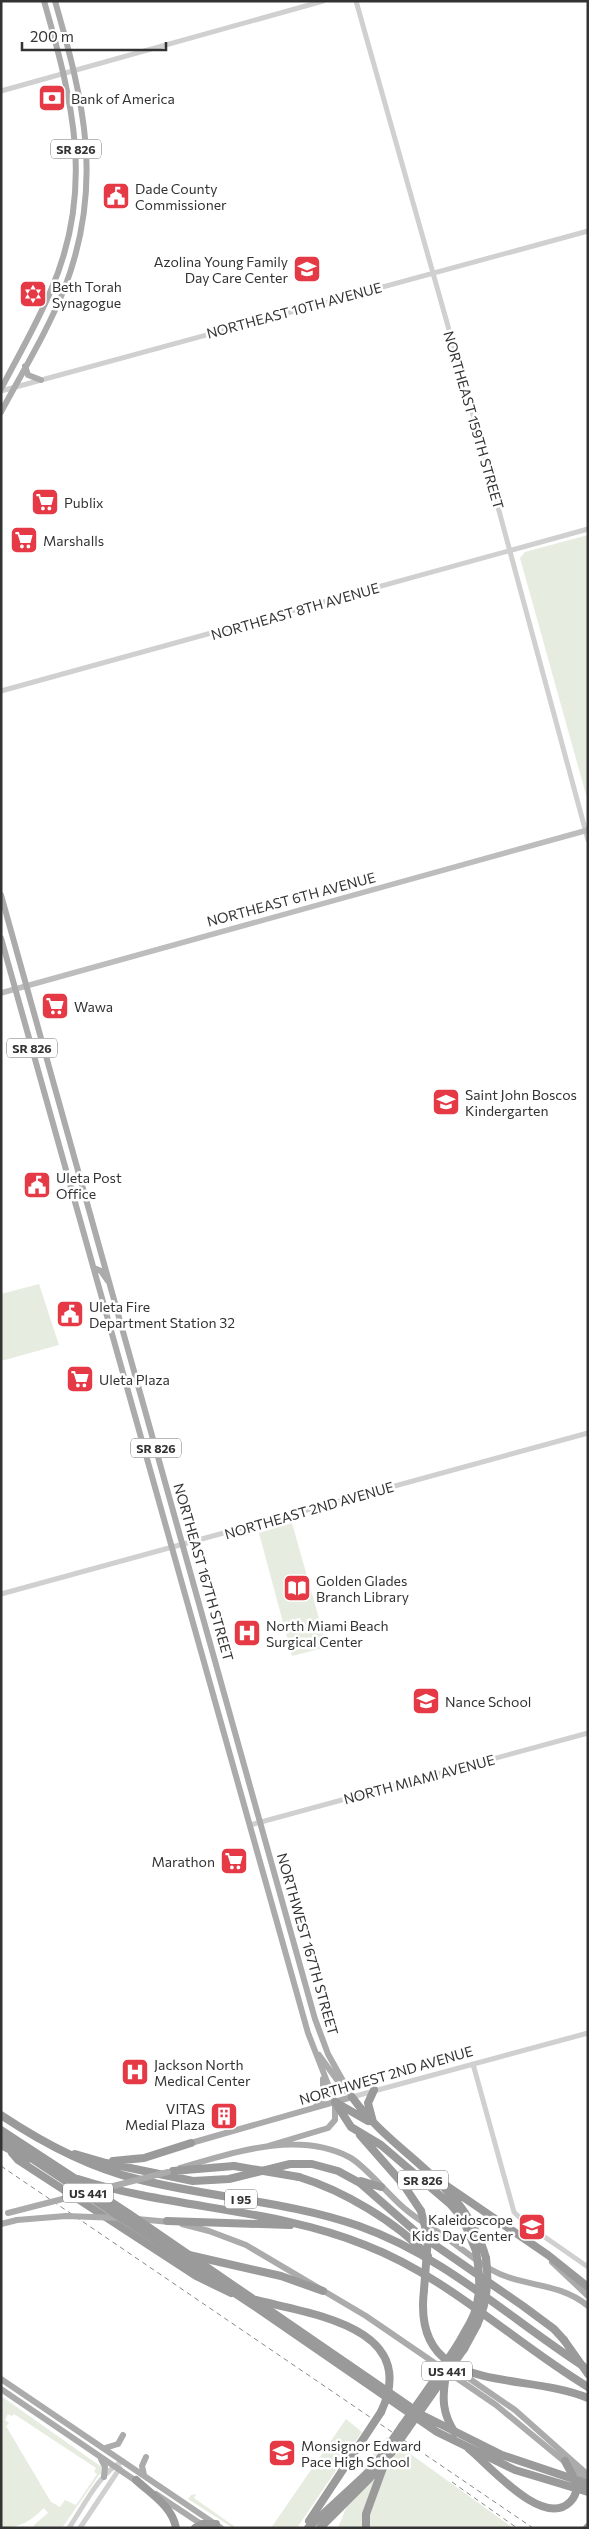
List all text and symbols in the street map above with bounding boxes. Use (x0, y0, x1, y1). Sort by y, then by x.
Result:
scale bar (22, 20, 166, 52)
text: 200 m (30, 27, 74, 45)
bank icon: Bank of America (37, 83, 67, 113)
place label: Bank of America (71, 90, 175, 107)
road number: SR 826 (51, 140, 101, 158)
place label: Dade County Commissioner (135, 180, 227, 213)
public building icon: Dade County Commissioner (101, 181, 131, 211)
place label: Azolina Young Family Day Care Center (154, 253, 288, 286)
school or university icon: Azolina Young Family Day Care Center (292, 254, 322, 284)
place label: Beth Torah Synagogue (52, 278, 122, 311)
street label: NORTHEAST 10TH AVENUE (205, 278, 383, 342)
synagogue icon: Beth Torah Synagogue (18, 279, 48, 309)
street label: NORTHEAST 159TH STREET (440, 329, 508, 511)
supermarket icon: Publix (30, 487, 60, 517)
place label: Publix (64, 494, 104, 511)
supermarket icon: Marshalls (9, 525, 39, 555)
place label: Marshalls (43, 532, 104, 549)
street label: NORTHEAST 8TH AVENUE (209, 579, 381, 643)
street label: NORTHEAST 6TH AVENUE (205, 868, 377, 930)
supermarket icon: Wawa (40, 991, 70, 1021)
place label: Wawa (74, 998, 113, 1015)
road number: SR 826 (7, 1038, 57, 1058)
place label: Saint John Boscos Kindergarten (465, 1086, 577, 1119)
school or university icon: Saint John Boscos Kindergarten (431, 1087, 461, 1117)
place label: Uleta Post Office (56, 1169, 122, 1202)
public building icon: Uleta Post Office (22, 1170, 52, 1200)
place label: Uleta Fire Department Station 32 (89, 1298, 235, 1331)
public building icon: Uleta Fire Department Station 32 (55, 1299, 85, 1329)
supermarket icon: Uleta Plaza (65, 1364, 95, 1394)
place label: Uleta Plaza (99, 1371, 170, 1388)
road number: SR 826 (131, 1439, 181, 1458)
street label: NORTHEAST 2ND AVENUE (222, 1478, 396, 1542)
street label: NORTHEAST 167TH STREET (170, 1481, 238, 1663)
place label: Golden Glades Branch Library (316, 1572, 409, 1605)
library icon: Golden Glades Branch Library (282, 1573, 312, 1603)
place label: North Miami Beach Surgical Center (266, 1617, 388, 1650)
hospital icon: North Miami Beach Surgical Center (232, 1618, 262, 1648)
school or university icon: Nance School (411, 1686, 441, 1716)
place label: Nance School (445, 1693, 531, 1710)
street label: NORTH MIAMI AVENUE (342, 1751, 496, 1807)
supermarket icon: Marathon (219, 1846, 249, 1876)
street label: NORTHWEST 167TH STREET (274, 1851, 342, 2037)
place label: Marathon (151, 1853, 215, 1870)
street label: NORTHWEST 2ND AVENUE (297, 2042, 475, 2108)
place label: Jackson North Medical Center (154, 2056, 251, 2089)
hospital icon: Jackson North Medical Center (120, 2057, 150, 2087)
place label: VITAS Medial Plaza (125, 2100, 205, 2133)
building icon: VITAS Medial Plaza (209, 2101, 239, 2131)
road number: SR 826 (398, 2170, 448, 2190)
road number: US 441 (63, 2184, 113, 2202)
road number: I 95 (225, 2190, 257, 2208)
place label: Kaleidoscope Kids Day Center (412, 2211, 513, 2244)
school or university icon: Kaleidoscope Kids Day Center (517, 2212, 547, 2242)
road number: US 441 (422, 2362, 472, 2380)
place label: Monsignor Edward Pace High School (301, 2437, 421, 2470)
school or university icon: Monsignor Edward Pace High School (267, 2438, 297, 2468)

